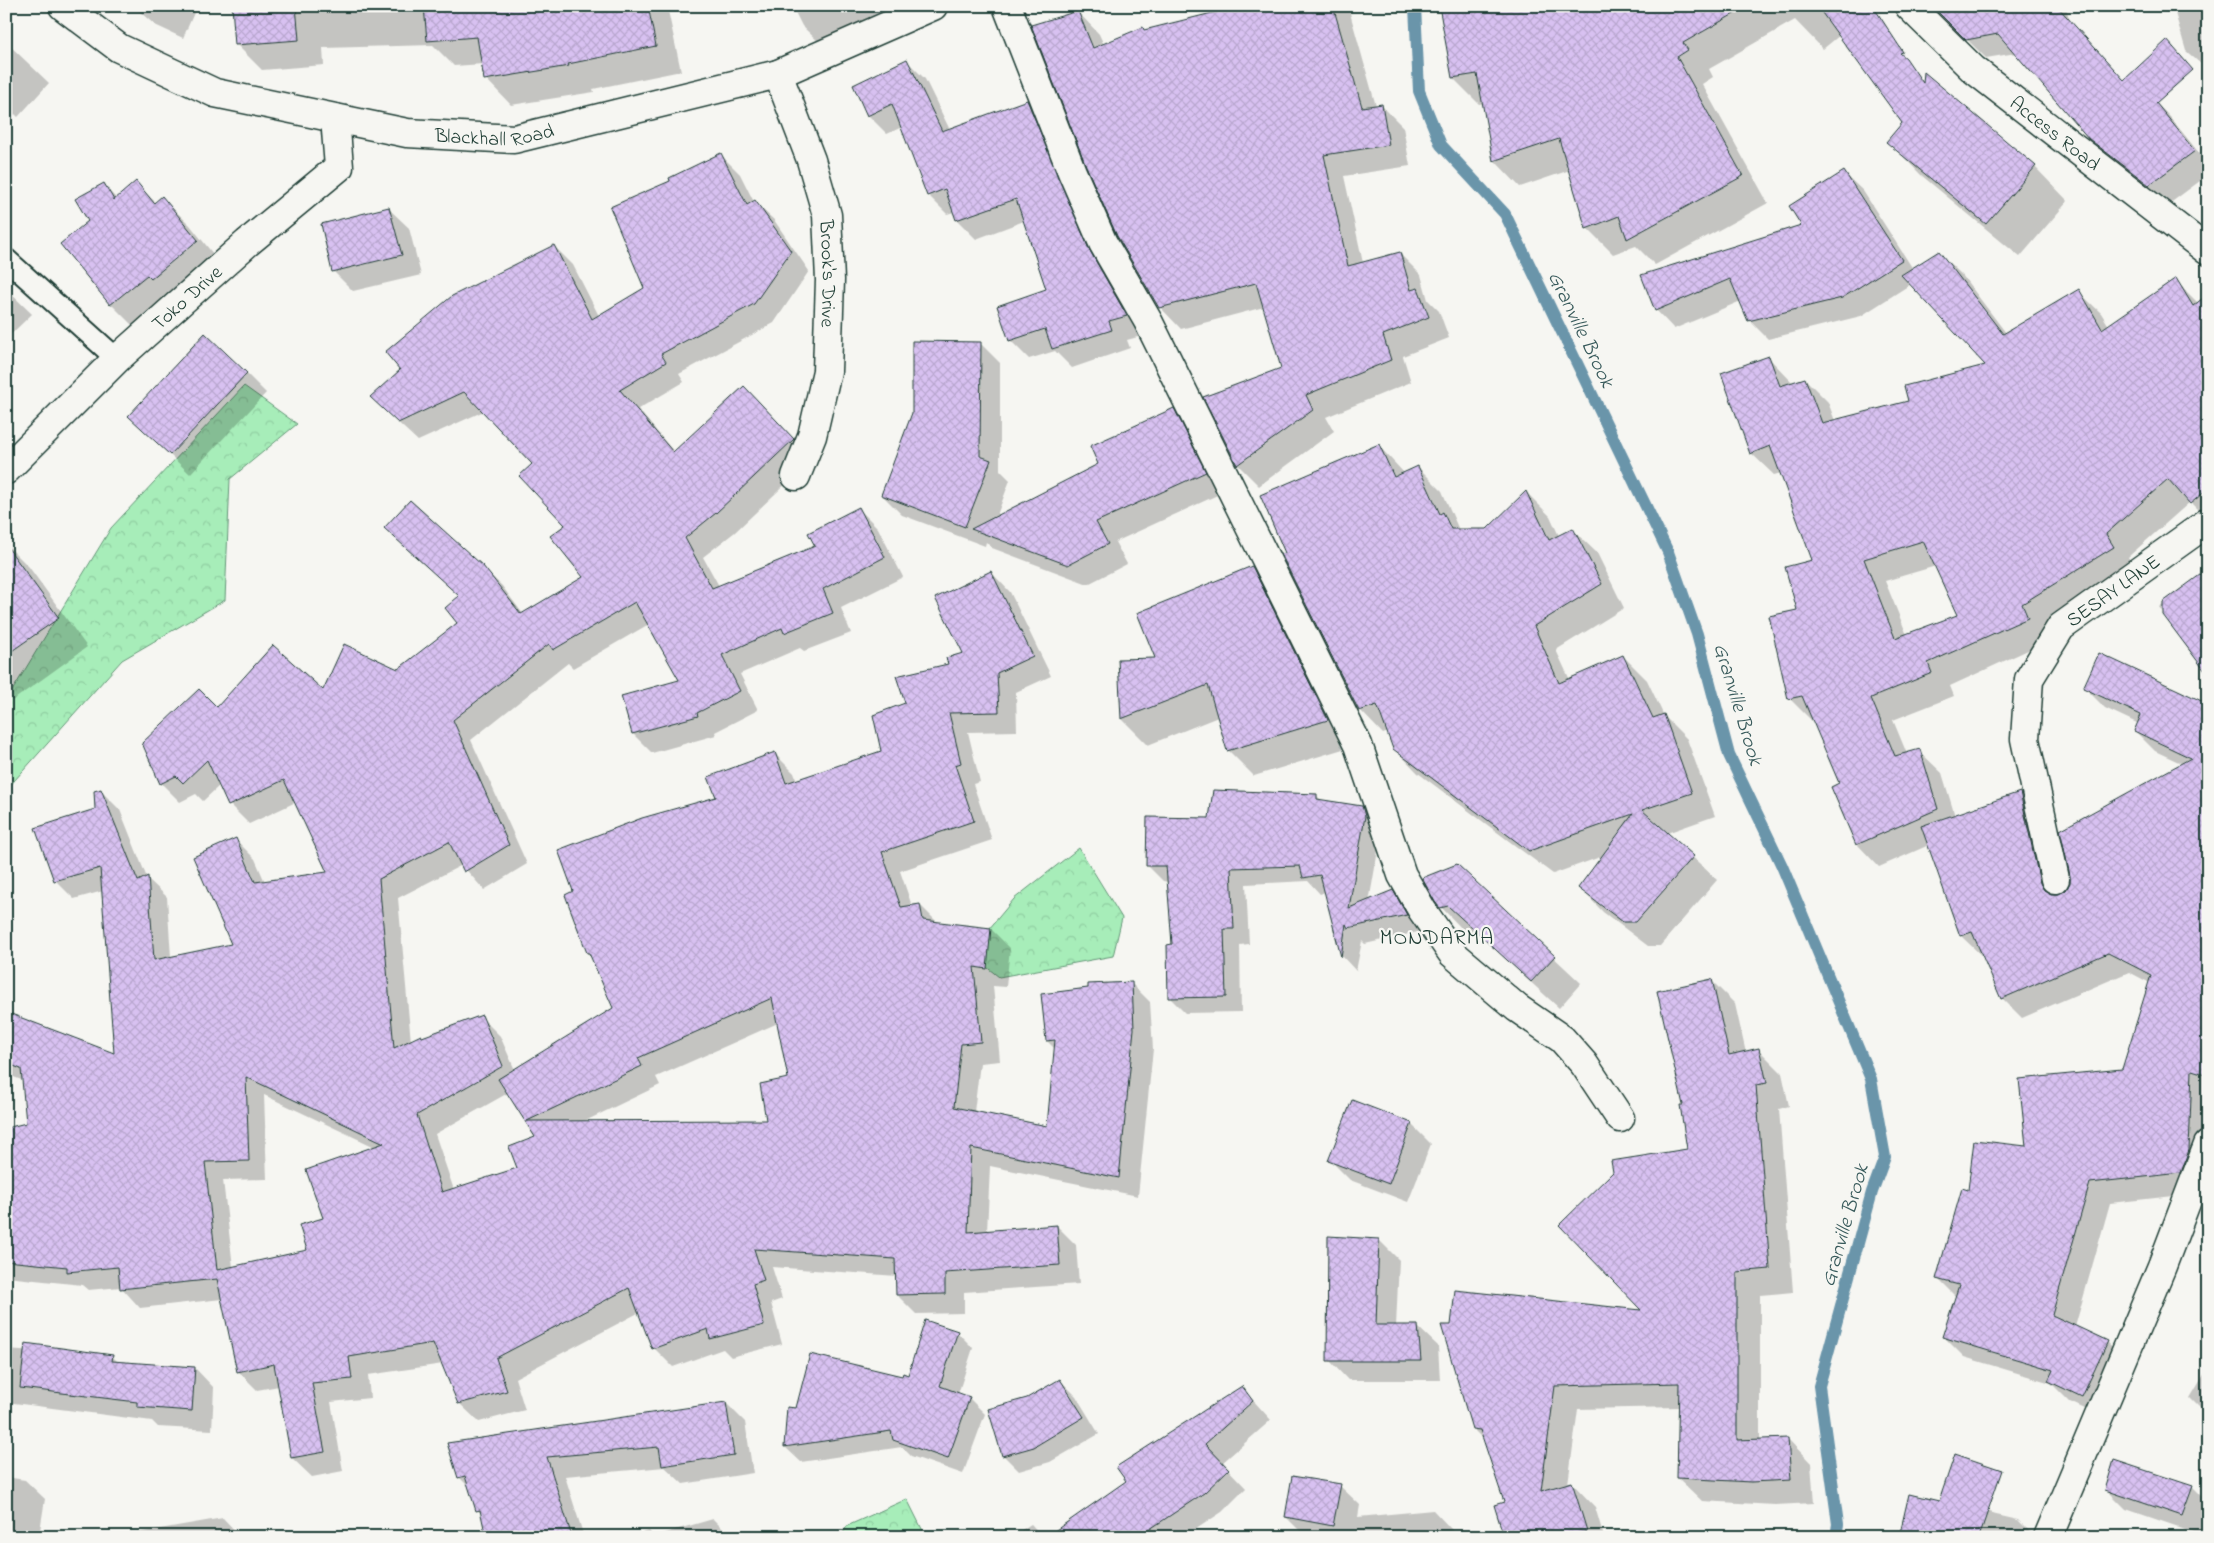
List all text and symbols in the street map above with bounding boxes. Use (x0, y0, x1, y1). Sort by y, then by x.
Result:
street label: Access Road (2002, 90, 2105, 179)
street label: Blackhall Road (433, 118, 557, 156)
street label: Brook's Drive (810, 218, 842, 328)
street label: Toko Drive (146, 259, 230, 339)
water label: Granville Brook (1539, 267, 1622, 394)
street label: SESAY LANE (2061, 548, 2167, 636)
water label: Granville Brook (1704, 640, 1770, 770)
district label: MONDARMA (1380, 924, 1494, 954)
water label: Granville Brook (1814, 1160, 1878, 1290)

